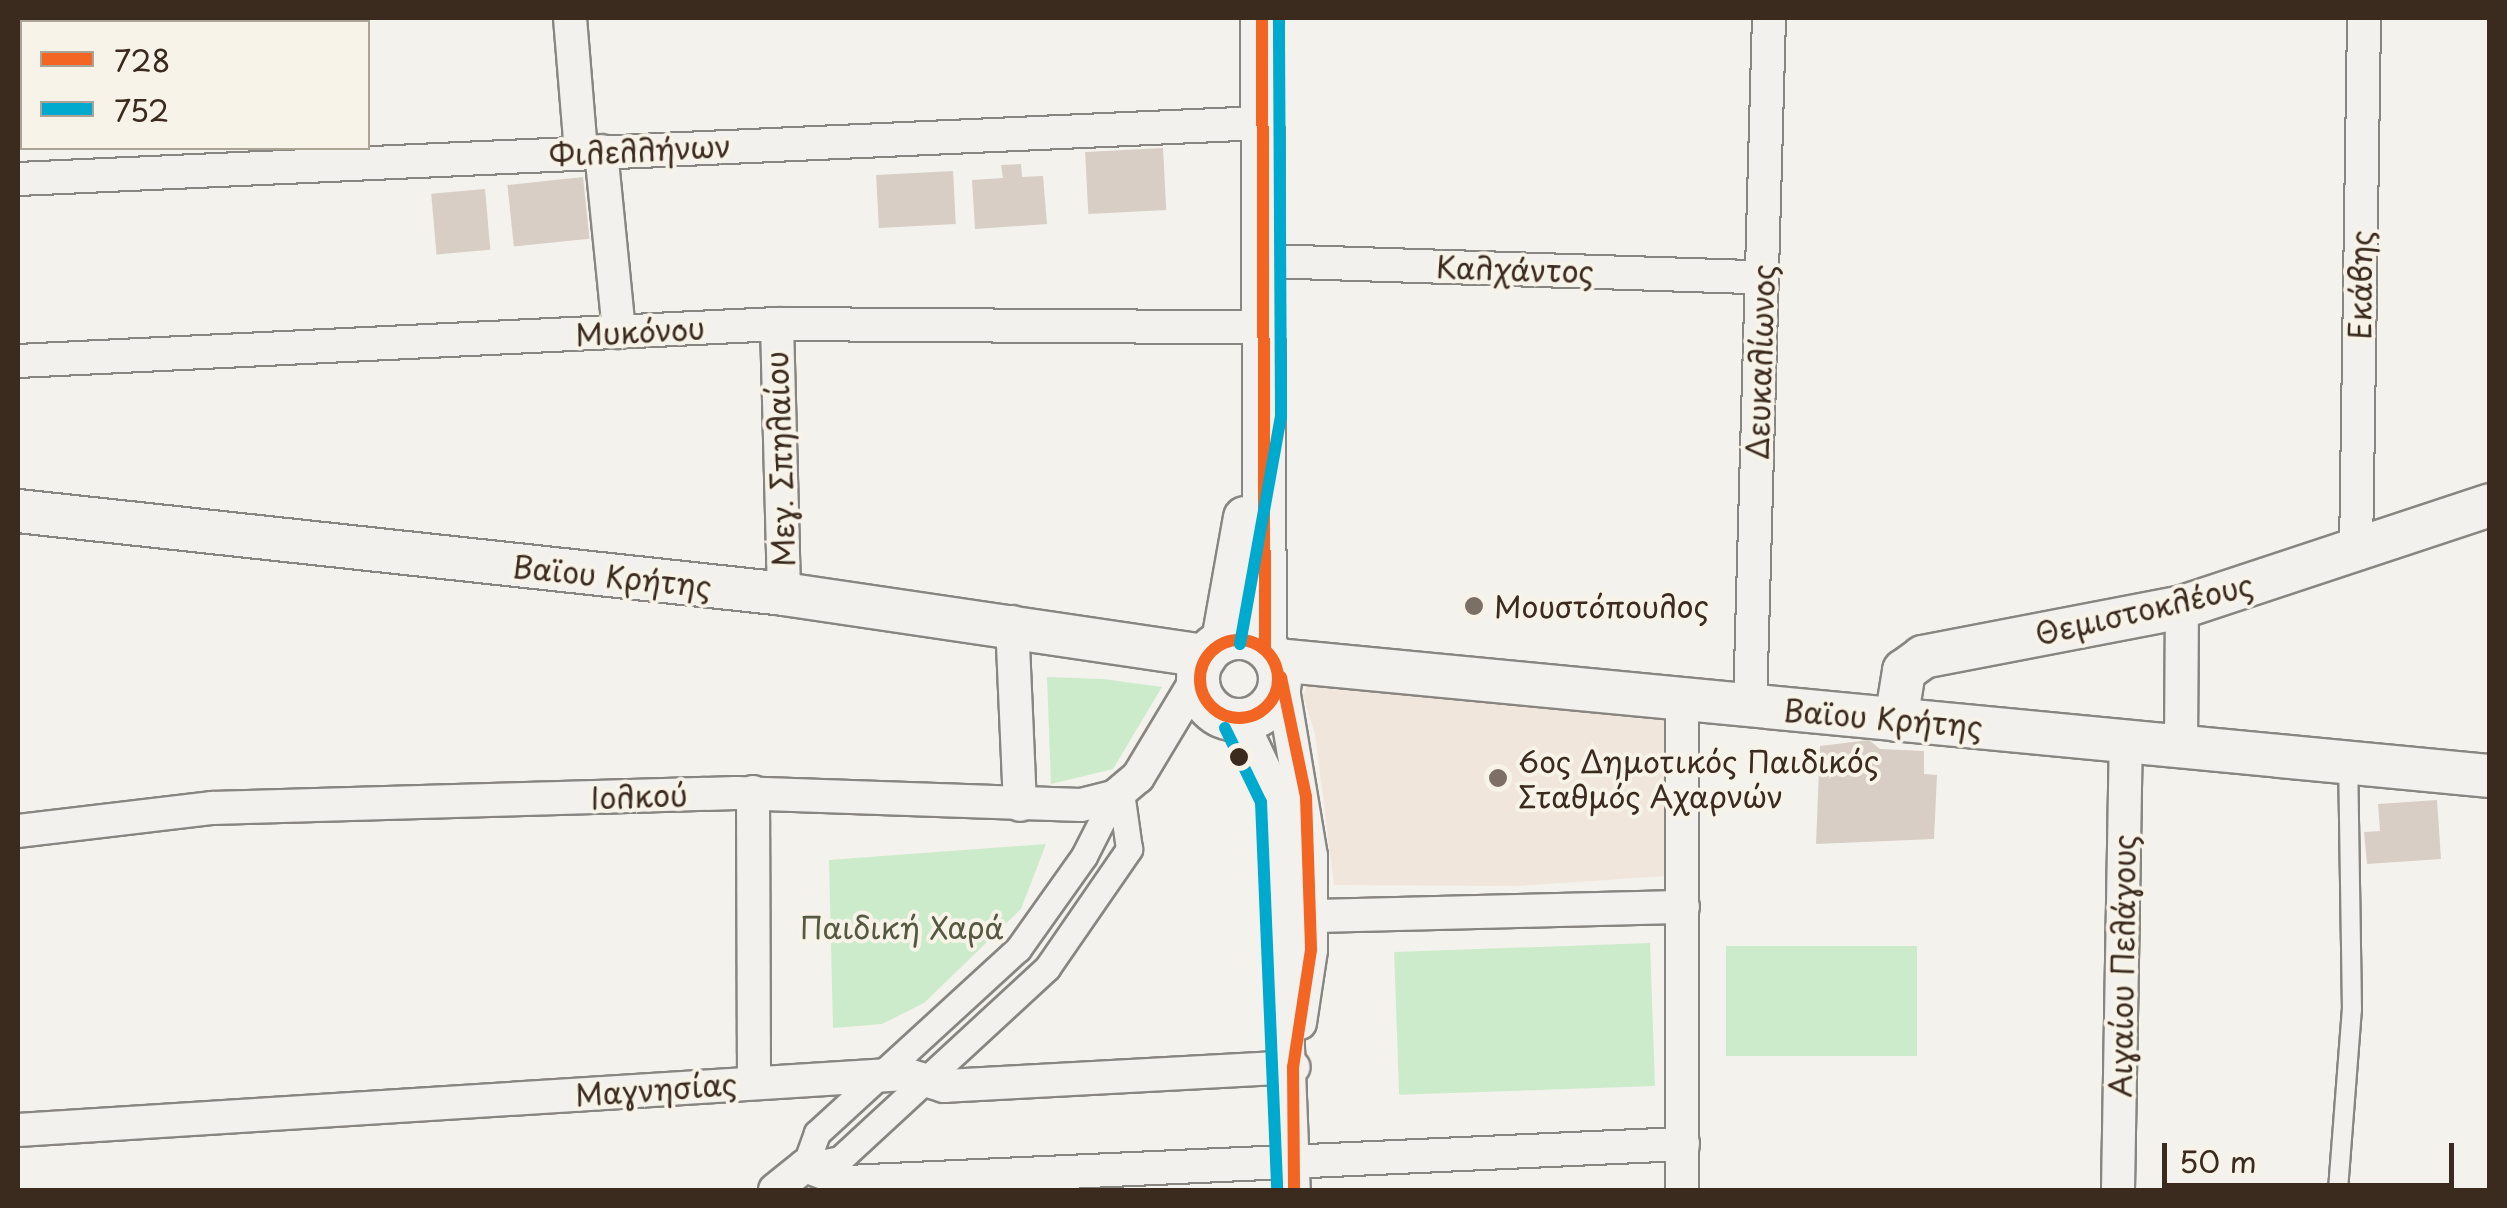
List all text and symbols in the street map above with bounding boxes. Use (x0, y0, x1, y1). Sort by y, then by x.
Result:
legend (20, 20, 370, 150)
text: 728 (114, 37, 170, 82)
text: 752 (114, 87, 169, 132)
street label: Φιλελλήνων (548, 127, 732, 173)
street label: Εκάβης (2341, 230, 2379, 340)
street label: Καλχάντος (1435, 248, 1595, 290)
street label: Δευκαλίωνος (1739, 264, 1781, 460)
street label: Μυκόνου (574, 310, 706, 352)
street label: Μεγ. Σπηλαίου (758, 350, 802, 568)
street label: Βαϊου Κρήτης (510, 548, 714, 604)
street label: Θεμιστοκλέους (2031, 566, 2257, 652)
place label: Μουστόπουλος (1494, 588, 1709, 624)
marker: Μουστόπουλος (1463, 595, 1485, 617)
street label: Βαϊου Κρήτης (1781, 691, 1985, 745)
place label: 6ος Δημοτικός Παιδικός Σταθμός Αχαρνών (1518, 743, 1879, 814)
unlabelled marker (1229, 747, 1249, 767)
marker: 6ος Δημοτικός Παιδικός Σταθμός Αχαρνών (1487, 767, 1509, 789)
street label: Ιολκού (590, 776, 688, 816)
street label: Αιγαίου Πελάγους (2102, 834, 2142, 1098)
park label: Παιδική Χαρά (800, 909, 1004, 945)
street label: Μαγνησίας (574, 1065, 738, 1113)
scale bar (2167, 1123, 2460, 1185)
text: 50 m (2179, 1138, 2257, 1183)

